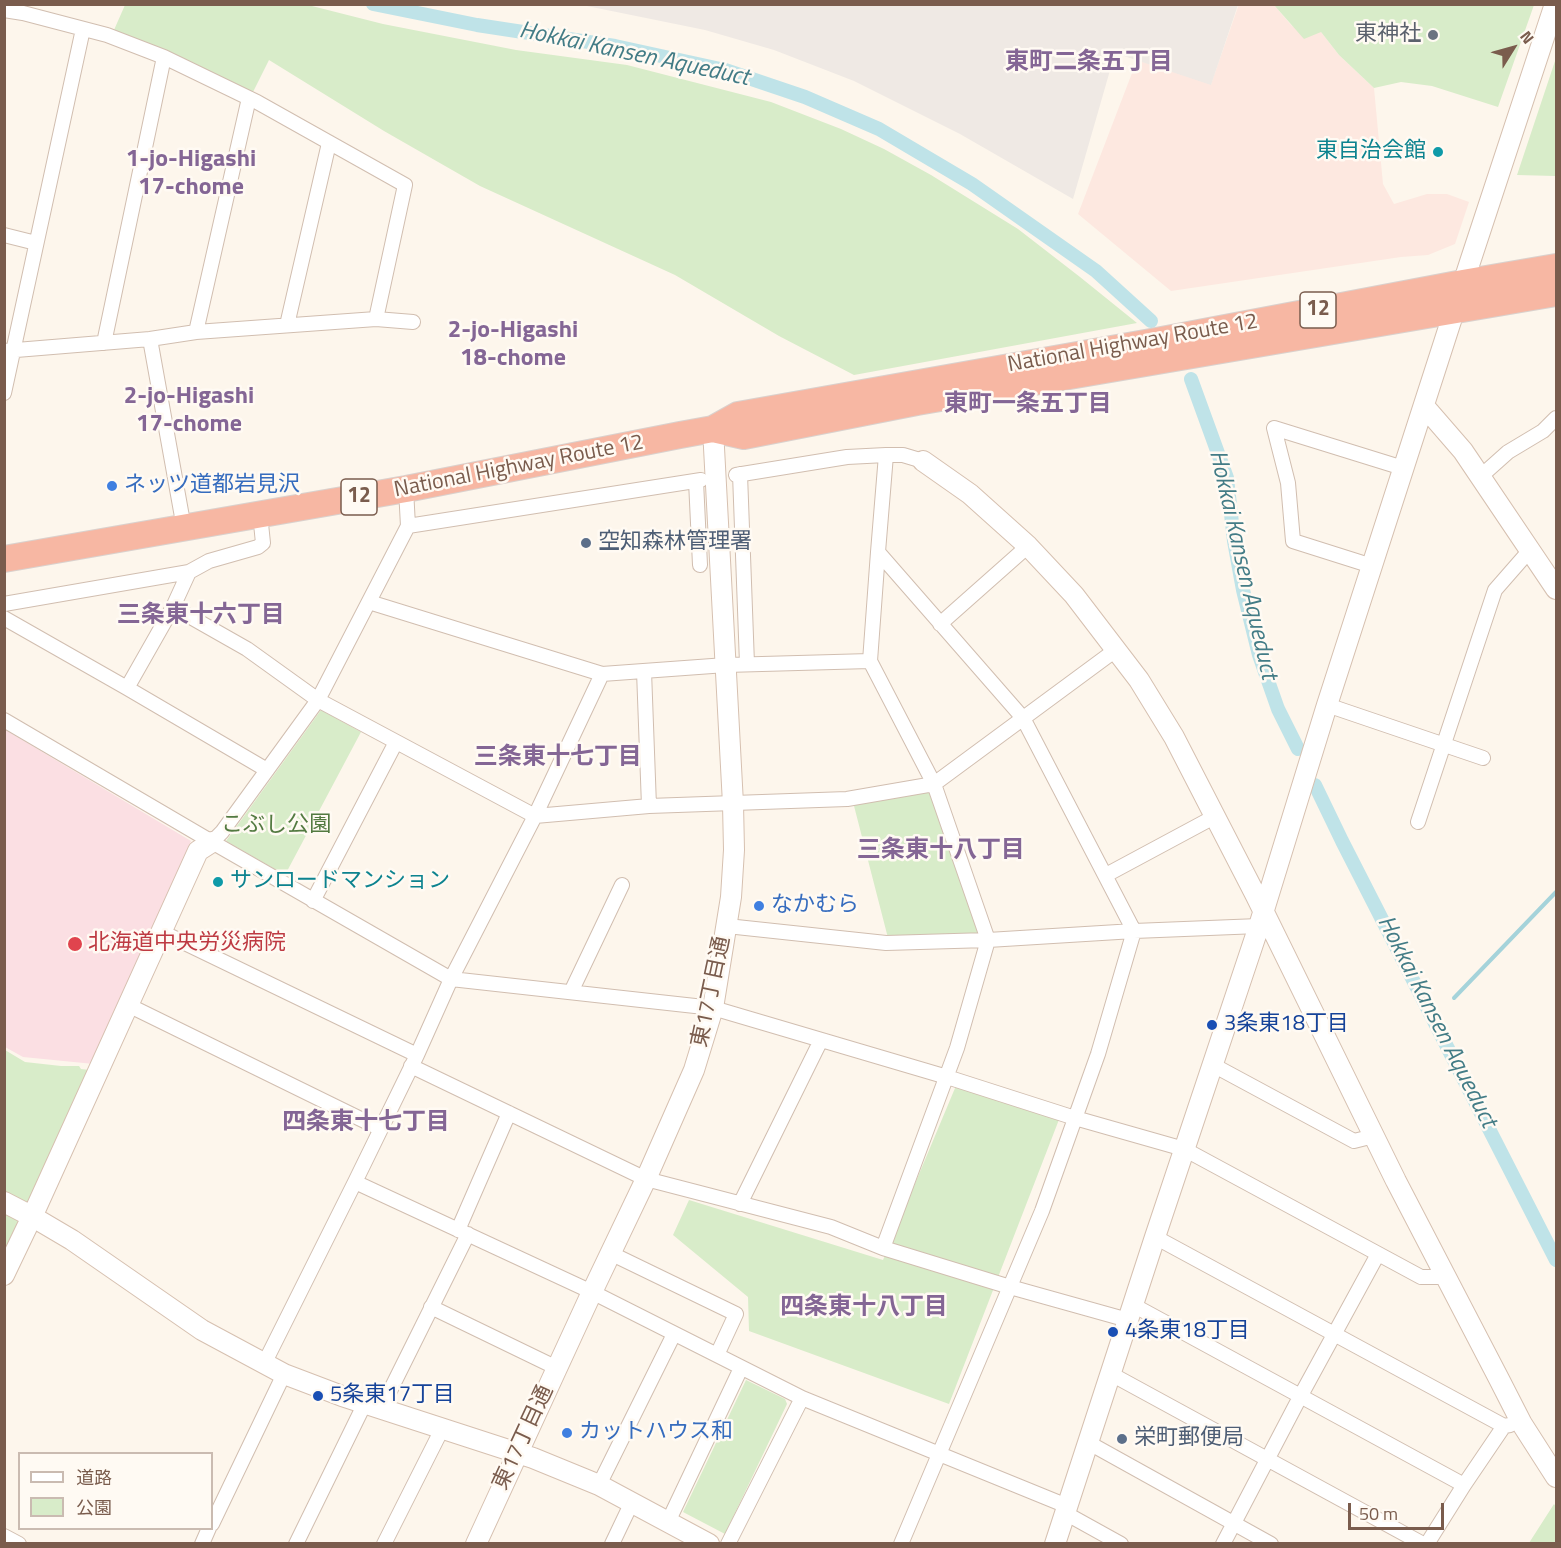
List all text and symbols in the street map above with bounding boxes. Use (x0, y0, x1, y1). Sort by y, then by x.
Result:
water label: Hokkai Kansen Aqueduct (517, 17, 751, 93)
north arrow (1483, 18, 1543, 78)
place label: 東神社 (1355, 22, 1421, 48)
text: N (1514, 26, 1540, 49)
marker: 東神社 (1426, 28, 1440, 42)
district label: 東町二条五丁目 (1005, 49, 1173, 77)
place label: 東自治会館 (1316, 139, 1426, 165)
marker: 東自治会館 (1431, 145, 1445, 159)
district label: 1-jo-Higashi 17-chome (126, 146, 256, 202)
road number: 12 (1300, 292, 1336, 328)
street label: National Highway Route 12 (1006, 309, 1260, 379)
district label: 2-jo-Higashi 18-chome (448, 317, 578, 373)
district label: 2-jo-Higashi 17-chome (124, 383, 254, 439)
district label: 東町一条五丁目 (944, 391, 1112, 419)
street label: National Highway Route 12 (392, 430, 646, 504)
water label: Hokkai Kansen Aqueduct (1202, 448, 1282, 682)
place label: ネッツ道都岩見沢 (124, 473, 300, 499)
marker: ネッツ道都岩見沢 (105, 479, 119, 493)
road number: 12 (341, 479, 377, 515)
place label: 空知森林管理署 (598, 530, 752, 556)
marker: 空知森林管理署 (579, 536, 593, 550)
district label: 三条東十六丁目 (117, 602, 285, 630)
district label: 三条東十七丁目 (474, 744, 642, 772)
park label: こぶし公園 (221, 813, 331, 839)
district label: 三条東十八丁目 (857, 837, 1025, 865)
place label: サンロードマンション (230, 869, 450, 895)
marker: サンロードマンション (211, 875, 225, 889)
place label: なかむら (771, 893, 859, 919)
marker: なかむら (752, 899, 766, 913)
water label: Hokkai Kansen Aqueduct (1370, 911, 1502, 1133)
place label: 北海道中央労災病院 (88, 931, 286, 957)
street label: 東17丁目通 (687, 934, 737, 1050)
marker: 北海道中央労災病院 (66, 935, 84, 953)
place label: 3条東18丁目 (1224, 1012, 1349, 1038)
marker: 3条東18丁目 (1205, 1018, 1219, 1032)
district label: 四条東十七丁目 (282, 1109, 450, 1137)
district label: 四条東十八丁目 (780, 1294, 948, 1322)
place label: 4条東18丁目 (1125, 1319, 1250, 1345)
marker: 4条東18丁目 (1106, 1325, 1120, 1339)
street label: 東17丁目通 (488, 1381, 560, 1495)
place label: 5条東17丁目 (330, 1383, 455, 1409)
marker: 5条東17丁目 (311, 1389, 325, 1403)
place label: カットハウス和 (579, 1420, 733, 1446)
marker: カットハウス和 (560, 1426, 574, 1440)
place label: 栄町郵便局 (1134, 1426, 1244, 1452)
marker: 栄町郵便局 (1115, 1432, 1129, 1446)
legend (18, 1452, 213, 1530)
text: 道路 (76, 1464, 112, 1491)
scale bar (1351, 1491, 1447, 1529)
text: 公園 (76, 1494, 112, 1521)
text: 50 m (1359, 1500, 1398, 1527)

